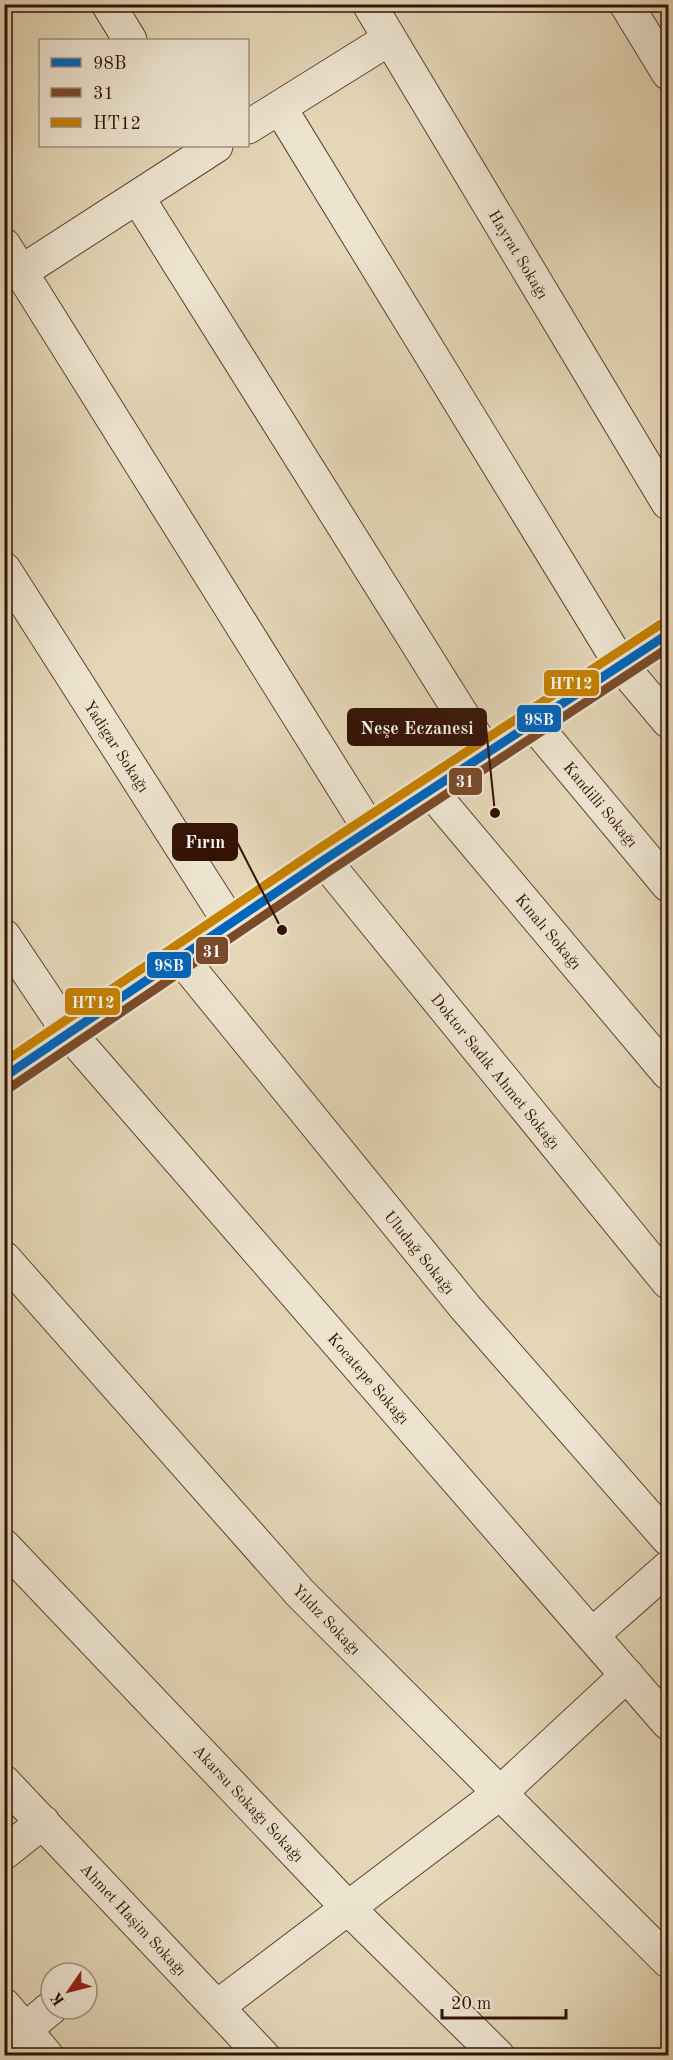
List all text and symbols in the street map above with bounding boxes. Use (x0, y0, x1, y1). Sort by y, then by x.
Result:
legend (39, 39, 249, 147)
text: 98B (93, 55, 126, 73)
text: 31 (93, 85, 114, 103)
text: HT12 (93, 115, 141, 133)
street label: Hayrat Sokağı (485, 208, 550, 302)
line badge: HT12 (543, 669, 600, 697)
text: HT12 (549, 677, 593, 693)
street label: Yadigar Sokağı (80, 698, 151, 796)
line badge: 98B (516, 704, 562, 733)
callout: Neşe Eczanesi (348, 709, 486, 745)
text: 98B (524, 713, 554, 729)
text: Neşe Eczanesi (360, 720, 474, 738)
street label: Kandilli Sokağı (559, 760, 640, 851)
line badge: 31 (448, 767, 483, 796)
text: 31 (456, 775, 474, 791)
callout: Fırın (173, 824, 237, 860)
text: Fırın (185, 834, 225, 852)
street label: Kınalı Sokağı (511, 891, 584, 973)
line badge: 31 (195, 936, 229, 965)
text: 31 (203, 945, 221, 961)
line badge: 98B (146, 951, 192, 979)
text: 98B (154, 959, 184, 975)
line badge: HT12 (64, 987, 121, 1016)
street label: Doktor Sadık Ahmet Sokağı (427, 992, 562, 1153)
text: HT12 (71, 996, 115, 1012)
street label: Uludağ Sokağı (380, 1209, 457, 1298)
street label: Kocatepe Sokağı (324, 1331, 411, 1428)
street label: Yıldız Sokağı (288, 1582, 363, 1658)
street label: Akarsu Sokağı Sokağı (189, 1743, 306, 1866)
street label: Ahmet Haşim Sokağı (77, 1861, 189, 1980)
north arrow (39, 1961, 99, 2021)
scale bar (442, 1982, 566, 2020)
text: K (48, 1989, 68, 2008)
text: 20 m (451, 1995, 491, 2013)

